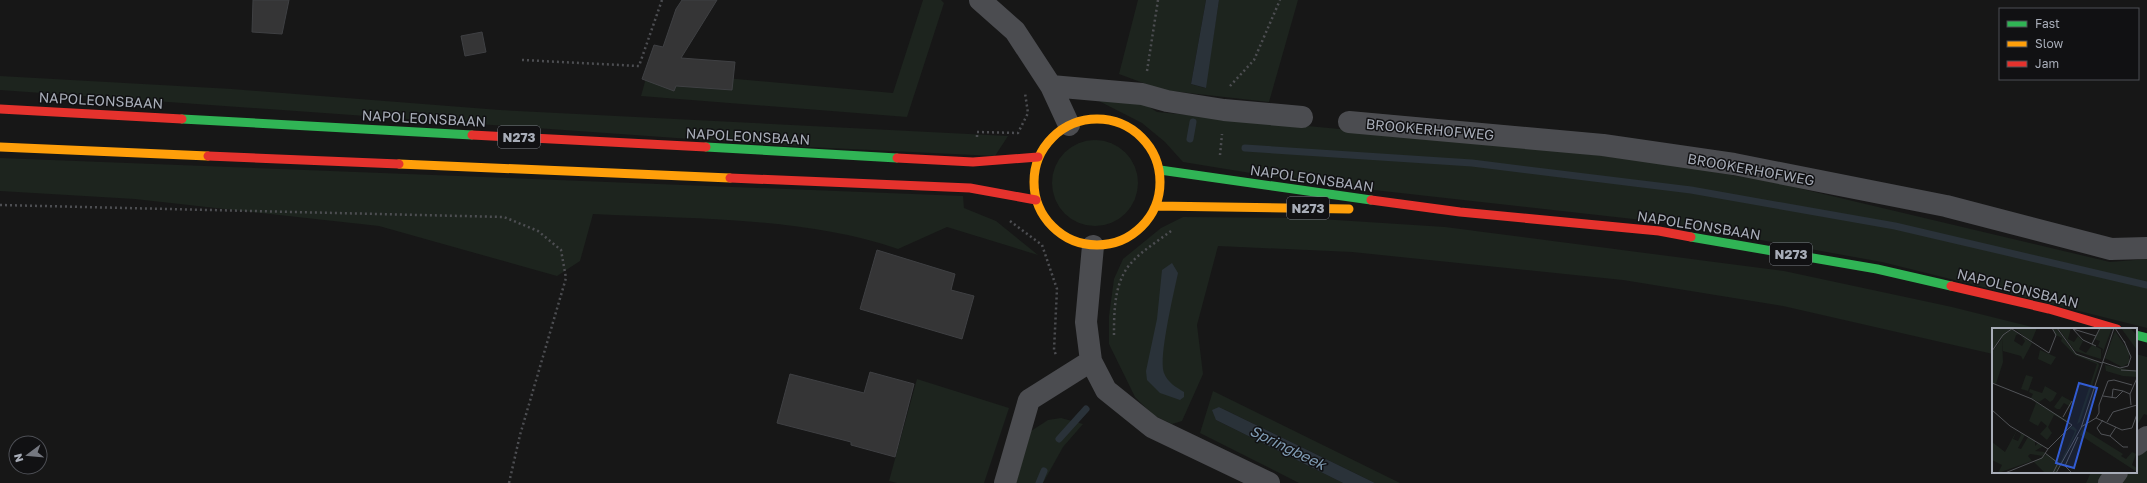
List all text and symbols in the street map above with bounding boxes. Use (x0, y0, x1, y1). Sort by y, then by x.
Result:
legend (1999, 8, 2139, 80)
text: Fast (2035, 16, 2060, 31)
text: Slow (2035, 36, 2063, 51)
text: Jam (2035, 56, 2059, 71)
street label: NAPOLEONSBAAN (38, 88, 164, 112)
street label: NAPOLEONSBAAN (361, 106, 487, 130)
street label: BROOKERHOFWEG (1365, 115, 1495, 143)
street label: NAPOLEONSBAAN (685, 124, 811, 148)
road number: N273 (498, 126, 540, 148)
street label: BROOKERHOFWEG (1686, 149, 1816, 189)
street label: NAPOLEONSBAAN (1249, 161, 1375, 195)
road number: N273 (1287, 197, 1329, 219)
street label: NAPOLEONSBAAN (1636, 207, 1762, 243)
road number: N273 (1770, 243, 1812, 265)
street label: NAPOLEONSBAAN (1955, 265, 2081, 311)
inset map (1992, 328, 2137, 473)
water label: Springbeek (1247, 421, 1330, 475)
north arrow (8, 435, 48, 475)
text: N (11, 452, 25, 464)

